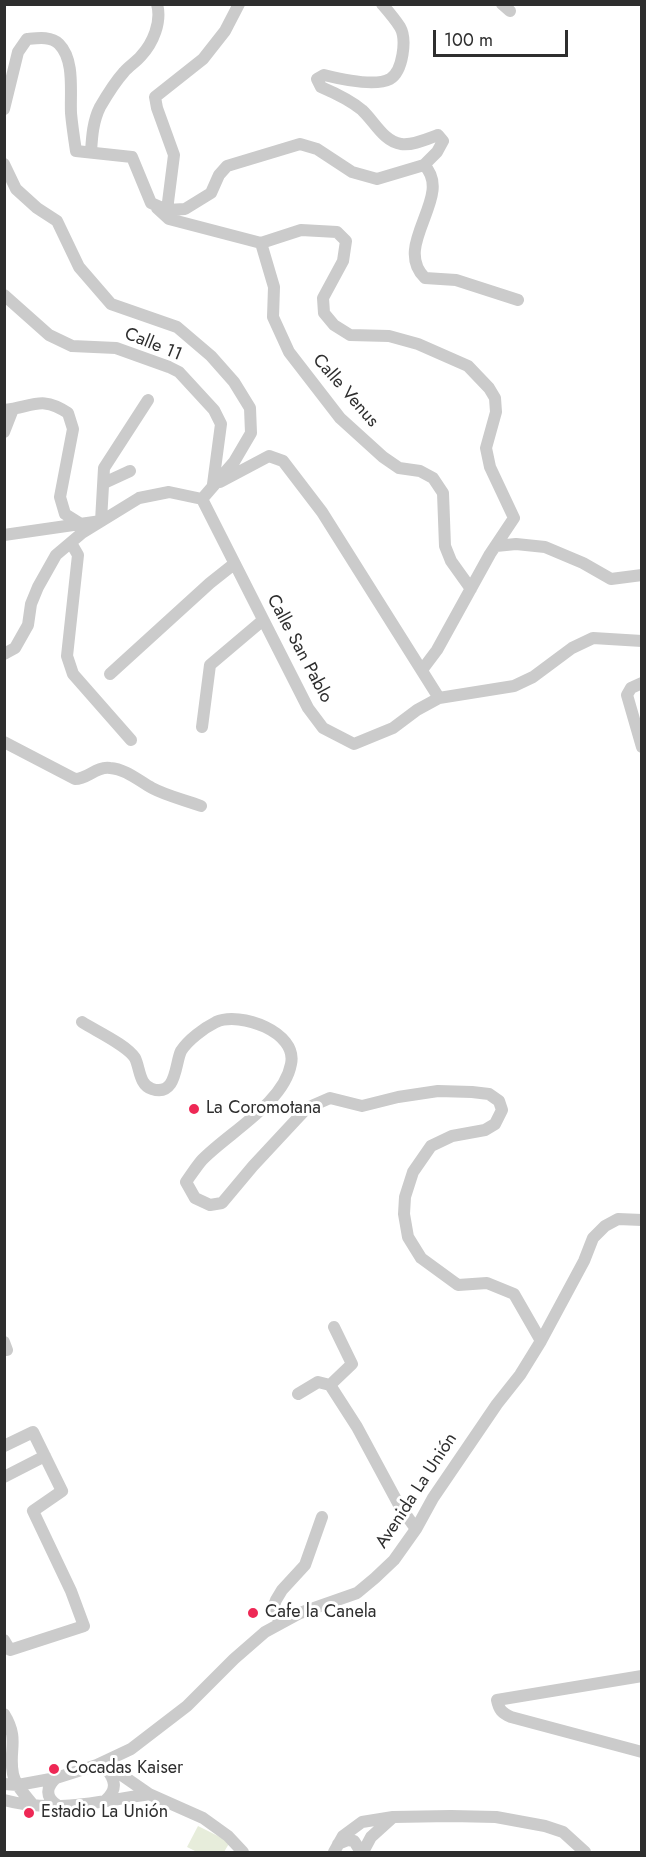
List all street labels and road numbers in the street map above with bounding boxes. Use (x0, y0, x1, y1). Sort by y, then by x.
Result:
street label: Calle 11 (121, 324, 185, 366)
street label: Calle Venus (307, 350, 383, 432)
street label: Calle San Pablo (261, 591, 337, 707)
street label: Avenida La Unión (372, 1429, 462, 1553)

